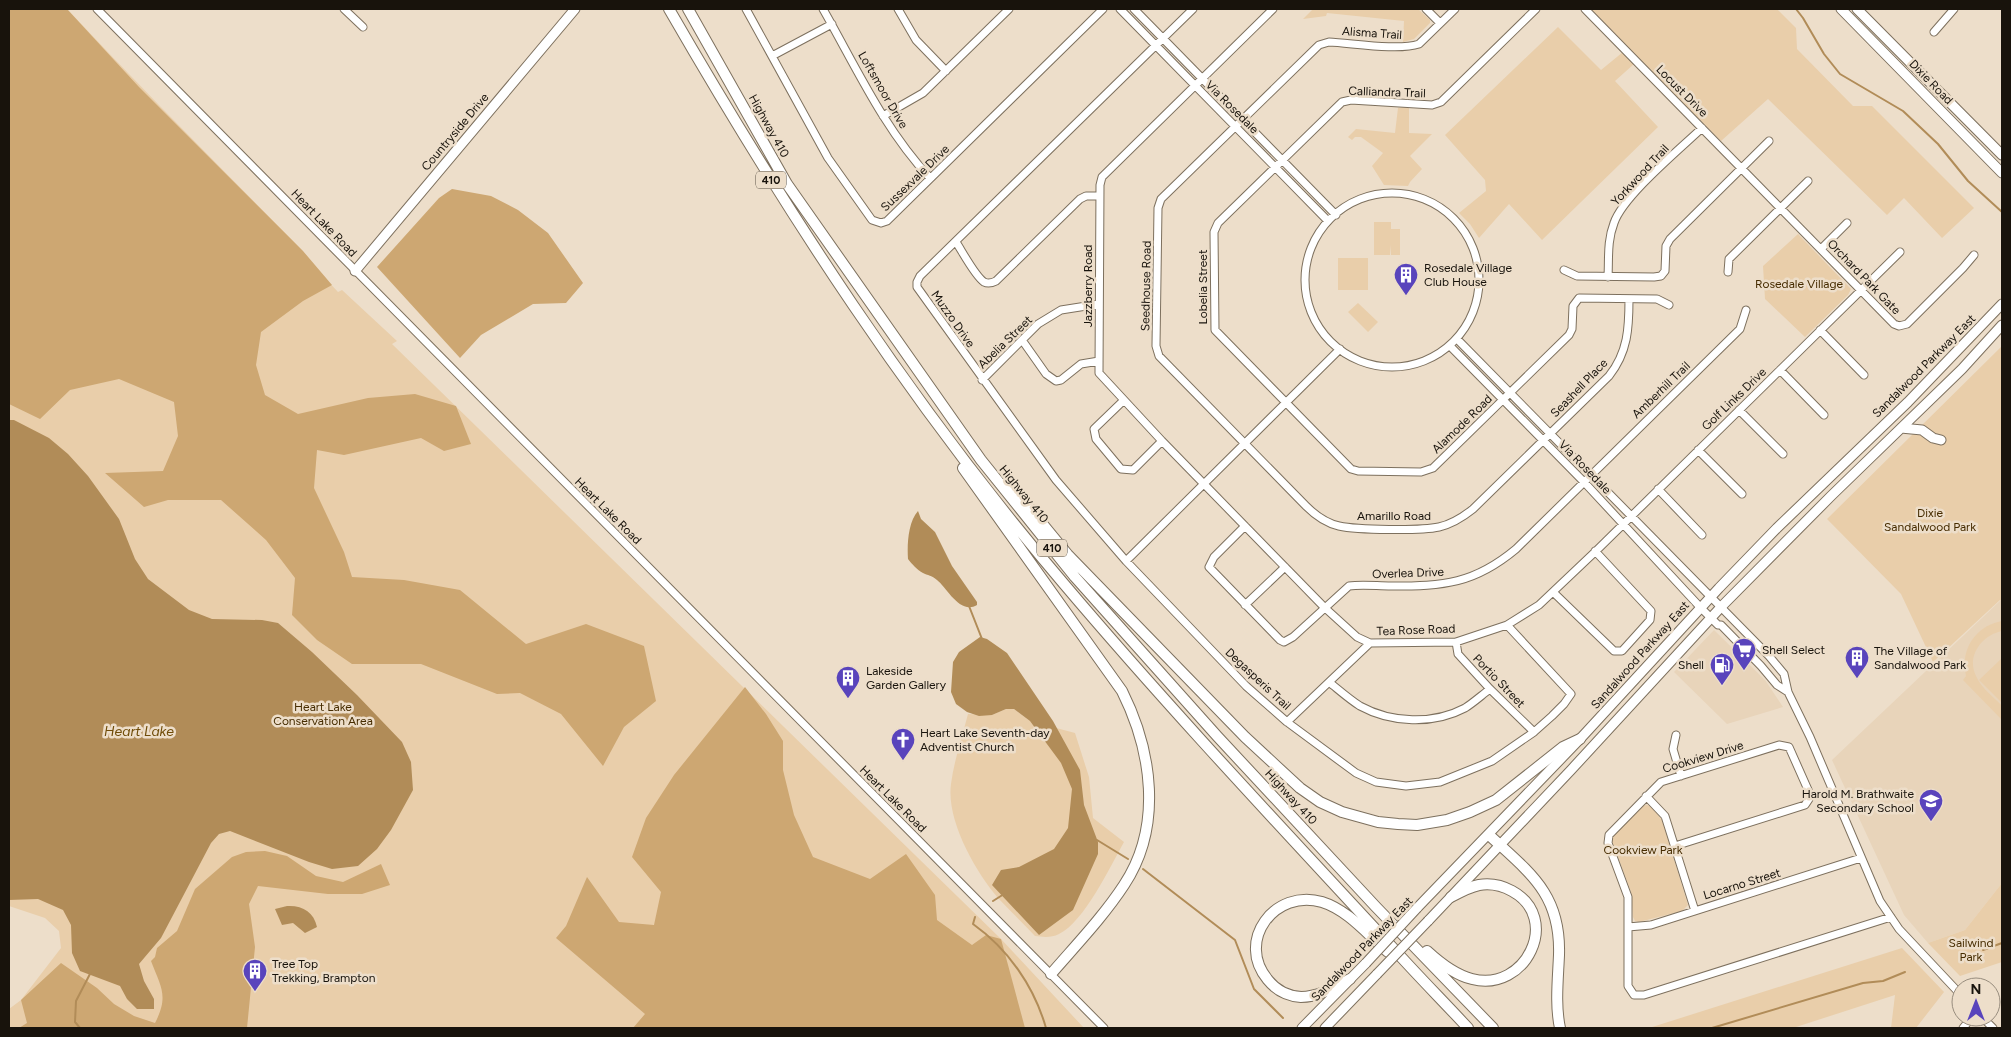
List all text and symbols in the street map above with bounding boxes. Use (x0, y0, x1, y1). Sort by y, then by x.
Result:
street label: Alisma Trail (1342, 24, 1402, 42)
street label: Loftsmoor Drive (855, 49, 911, 131)
street label: Dixie Road (1906, 57, 1956, 107)
street label: Locust Drive (1653, 62, 1711, 120)
street label: Via Rosedale (1203, 78, 1262, 137)
street label: Calliandra Trail (1348, 84, 1426, 100)
street label: Countryside Drive (419, 90, 492, 173)
street label: Highway 410 (746, 92, 792, 160)
street label: Sussexvale Drive (878, 142, 952, 214)
street label: Yorkwood Trail (1608, 142, 1672, 208)
road number: 410 (756, 172, 786, 188)
street label: Heart Lake Road (288, 186, 360, 260)
street label: Orchard Park Gate (1825, 237, 1904, 318)
street label: Seedhouse Road (1138, 241, 1154, 331)
street label: Jazzberry Road (1081, 245, 1095, 327)
street label: Lobelia Street (1196, 249, 1210, 324)
place label: Rosedale Village Club House (1424, 261, 1512, 289)
building icon: Rosedale Village Club House (1393, 262, 1419, 296)
park label: Rosedale Village (1755, 277, 1843, 291)
street label: Muzzo Drive (928, 288, 978, 351)
street label: Sandalwood Parkway East (1870, 311, 1979, 420)
street label: Abelia Street (975, 312, 1035, 371)
street label: Seashell Place (1548, 356, 1611, 420)
street label: Amberhill Trail (1629, 359, 1693, 421)
street label: Golf Links Drive (1699, 364, 1769, 433)
street label: Alamode Road (1429, 392, 1495, 456)
street label: Via Rosedale (1556, 437, 1614, 497)
street label: Highway 410 (996, 462, 1052, 526)
street label: Heart Lake Road (572, 475, 644, 547)
park label: Dixie Sandalwood Park (1884, 506, 1976, 534)
street label: Amarillo Road (1357, 509, 1431, 523)
road number: 410 (1037, 540, 1067, 556)
street label: Overlea Drive (1372, 565, 1445, 581)
street label: Sandalwood Parkway East (1588, 598, 1692, 712)
street label: Tea Rose Road (1376, 622, 1456, 638)
supermarket icon: Shell Select (1731, 637, 1757, 671)
place label: Shell Select (1762, 643, 1825, 657)
place label: The Village of Sandalwood Park (1874, 644, 1966, 672)
street label: Degasperis Trail (1222, 645, 1294, 713)
building icon: The Village of Sandalwood Park (1844, 645, 1870, 679)
street label: Portio Street (1470, 651, 1528, 711)
fuel station icon: Shell (1709, 652, 1735, 686)
place label: Shell (1678, 658, 1704, 672)
place label: Lakeside Garden Gallery (866, 664, 947, 692)
building icon: Lakeside Garden Gallery (835, 665, 861, 699)
park label: Heart Lake Conservation Area (273, 700, 373, 728)
water label: Heart Lake (104, 723, 174, 740)
place label: Heart Lake Seventh-day Adventist Church (920, 726, 1050, 754)
church icon: Heart Lake Seventh-day Adventist Church (890, 727, 916, 761)
street label: Cookview Drive (1661, 738, 1746, 776)
street label: Heart Lake Road (857, 763, 929, 835)
street label: Highway 410 (1262, 767, 1320, 828)
place label: Harold M. Brathwaite Secondary School (1802, 787, 1914, 815)
school or university icon: Harold M. Brathwaite Secondary School (1918, 788, 1944, 822)
park label: Cookview Park (1603, 843, 1683, 857)
street label: Locarno Street (1702, 865, 1783, 902)
street label: Sandalwood Parkway East (1308, 893, 1416, 1004)
park label: Sailwind Park (1949, 936, 1993, 964)
place label: Tree Top Trekking, Brampton (272, 957, 376, 985)
building icon: Tree Top Trekking, Brampton (242, 958, 268, 992)
north arrow (1951, 977, 2001, 1027)
text: N (1971, 981, 1981, 998)

